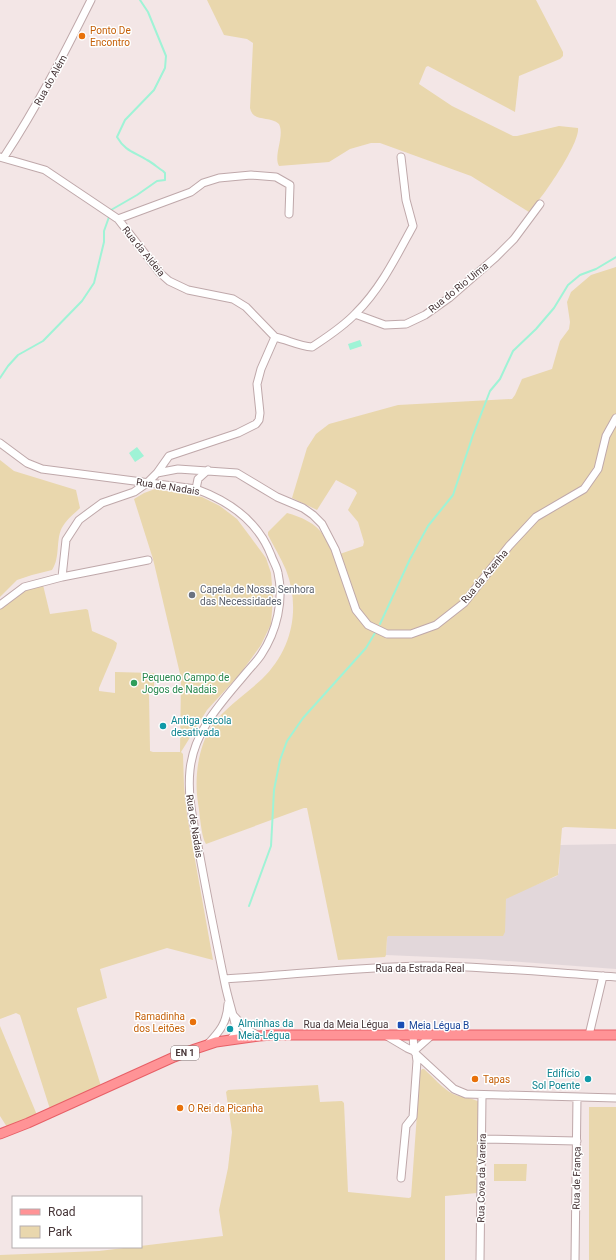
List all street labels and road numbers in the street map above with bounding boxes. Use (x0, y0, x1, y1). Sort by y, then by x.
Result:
street label: Rua do Além (32, 53, 69, 108)
street label: Rua da Aldeia (120, 224, 167, 278)
street label: Rua do Rio Uima (426, 260, 490, 315)
street label: Rua de Nadais (135, 476, 201, 497)
street label: Rua da Azenha (459, 547, 510, 605)
street label: Rua de Nadais (184, 793, 205, 859)
street label: Rua da Estrada Real (376, 963, 464, 974)
street label: Rua da Meia Légua (304, 1019, 388, 1030)
road number: EN 1 (171, 1046, 199, 1060)
street label: Rua Cova da Vareira (475, 1133, 488, 1223)
street label: Rua de França (570, 1146, 583, 1210)

